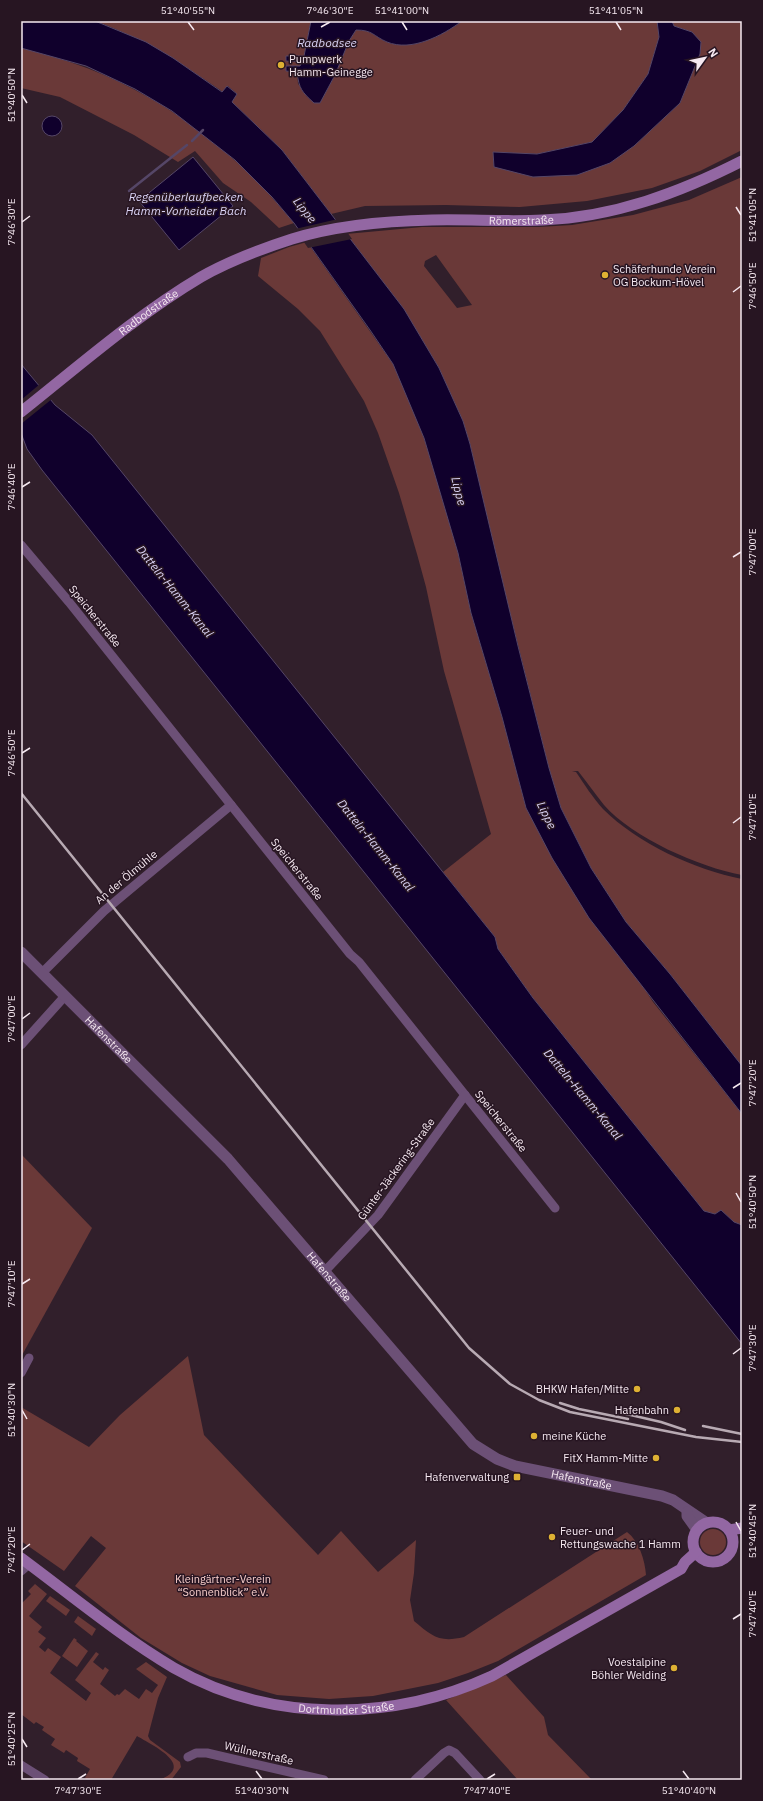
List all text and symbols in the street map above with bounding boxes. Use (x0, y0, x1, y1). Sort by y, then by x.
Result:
text: 51°40'55"N (161, 4, 215, 17)
text: 7°46'30"E (306, 4, 354, 17)
text: 51°41'00"N (375, 4, 429, 17)
text: 51°41'05"N (589, 4, 643, 17)
water label: Radbodsee (297, 35, 357, 50)
north arrow (685, 38, 725, 78)
text: N (705, 45, 721, 60)
place label: Pumpwerk Hamm-Geinegge (289, 52, 373, 79)
marker: Pumpwerk Hamm-Geinegge (276, 60, 286, 70)
text: 51°40'50"N (5, 68, 18, 122)
text: 51°41'05"N (746, 188, 759, 242)
water label: Regenüberlaufbecken Hamm-Vorheider Bach (125, 189, 247, 218)
water label: Lippe (290, 194, 320, 226)
text: 7°46'30"E (5, 198, 18, 246)
street label: Römerstraße (489, 212, 554, 228)
place label: Schäferhunde Verein OG Bockum-Hövel (613, 262, 716, 289)
text: 7°46'50"E (746, 262, 759, 310)
marker: Schäferhunde Verein OG Bockum-Hövel (600, 270, 610, 280)
street label: Radbodstraße (116, 286, 181, 338)
text: 7°46'40"E (5, 463, 18, 511)
water label: Lippe (448, 475, 470, 507)
text: 7°47'00"E (746, 528, 759, 576)
water label: Datteln-Hamm-Kanal (133, 542, 217, 641)
street label: Speicherstraße (66, 582, 124, 650)
text: 7°46'50"E (5, 729, 18, 777)
text: 7°47'10"E (746, 793, 759, 841)
water label: Datteln-Hamm-Kanal (334, 796, 418, 895)
water label: Lippe (534, 799, 560, 831)
street label: Speicherstraße (268, 835, 326, 903)
street label: An der Ölmühle (92, 847, 160, 907)
text: 7°47'00"E (5, 995, 18, 1043)
street label: Hafenstraße (82, 1013, 135, 1066)
water label: Datteln-Hamm-Kanal (541, 1046, 626, 1143)
text: 7°47'20"E (746, 1059, 759, 1107)
street label: Speicherstraße (472, 1087, 530, 1155)
street label: Günter-Jäckering-Straße (354, 1115, 438, 1223)
text: 51°40'50"N (746, 1175, 759, 1229)
street label: Hafenstraße (304, 1249, 355, 1305)
text: 7°47'10"E (5, 1260, 18, 1308)
text: 7°47'30"E (746, 1324, 759, 1372)
place label: BHKW Hafen/Mitte (536, 1382, 629, 1396)
text: 51°40'30"N (5, 1383, 18, 1437)
marker: BHKW Hafen/Mitte (632, 1384, 642, 1394)
place label: Hafenbahn (615, 1403, 669, 1417)
marker: Hafenbahn (672, 1405, 682, 1415)
place label: meine Küche (542, 1429, 606, 1443)
marker: meine Küche (529, 1431, 539, 1441)
place label: FitX Hamm-Mitte (563, 1451, 648, 1465)
marker: FitX Hamm-Mitte (651, 1453, 661, 1463)
street label: Hafenstraße (550, 1467, 613, 1493)
place label: Hafenverwaltung (425, 1470, 509, 1484)
marker: Hafenverwaltung (512, 1472, 522, 1482)
text: 51°40'45"N (746, 1504, 759, 1558)
place label: Feuer- und Rettungswache 1 Hamm (560, 1524, 681, 1551)
text: 7°47'20"E (5, 1526, 18, 1574)
marker: Feuer- und Rettungswache 1 Hamm (547, 1532, 557, 1542)
park label: Kleingärtner-Verein “Sonnenblick” e.V. (175, 1572, 271, 1599)
text: 7°47'40"E (746, 1590, 759, 1638)
place label: Voestalpine Böhler Welding (591, 1655, 666, 1682)
marker: Voestalpine Böhler Welding (669, 1663, 679, 1673)
street label: Dortmunder Straße (298, 1699, 395, 1717)
text: 51°40'25"N (5, 1712, 18, 1766)
street label: Wüllnerstraße (223, 1738, 295, 1768)
text: 7°47'30"E (54, 1784, 102, 1797)
text: 51°40'30"N (235, 1784, 289, 1797)
text: 7°47'40"E (463, 1784, 511, 1797)
text: 51°40'40"N (662, 1784, 716, 1797)

